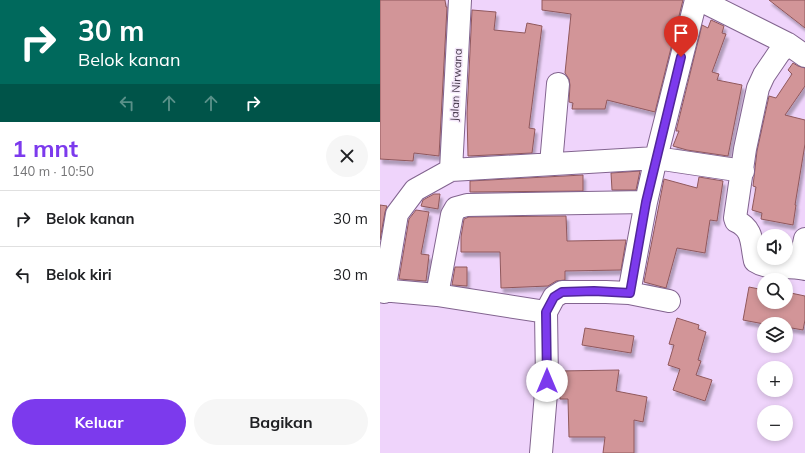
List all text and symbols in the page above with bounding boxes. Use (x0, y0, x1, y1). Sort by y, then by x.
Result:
text: 30 m (78, 13, 144, 48)
icon: right (12, 16, 64, 68)
pin (664, 16, 698, 57)
icon: arrive (670, 22, 692, 44)
text: Belok kanan (78, 48, 180, 71)
street label: Jalan Nirwana (447, 48, 465, 122)
icon: left (116, 92, 138, 114)
icon: ahead (158, 92, 180, 114)
icon: ahead (200, 92, 222, 114)
icon: right (242, 92, 264, 114)
text: 1 mnt (12, 133, 78, 163)
button: close (326, 135, 368, 177)
text: 140 m · 10:50 (12, 163, 94, 179)
icon: right (12, 208, 34, 230)
text: Belok kanan (46, 209, 135, 228)
text: 30 m (333, 209, 368, 228)
map controls (757, 229, 793, 441)
button: sound (757, 229, 793, 265)
icon: left (12, 264, 34, 286)
text: Belok kiri (46, 265, 112, 284)
text: 30 m (333, 265, 368, 284)
button: search (757, 273, 793, 309)
button: layers (757, 317, 793, 353)
position arrow (526, 360, 568, 402)
button: + (757, 361, 793, 397)
button: Keluar (12, 399, 186, 445)
button: Bagikan (194, 399, 368, 445)
button: − (757, 405, 793, 441)

